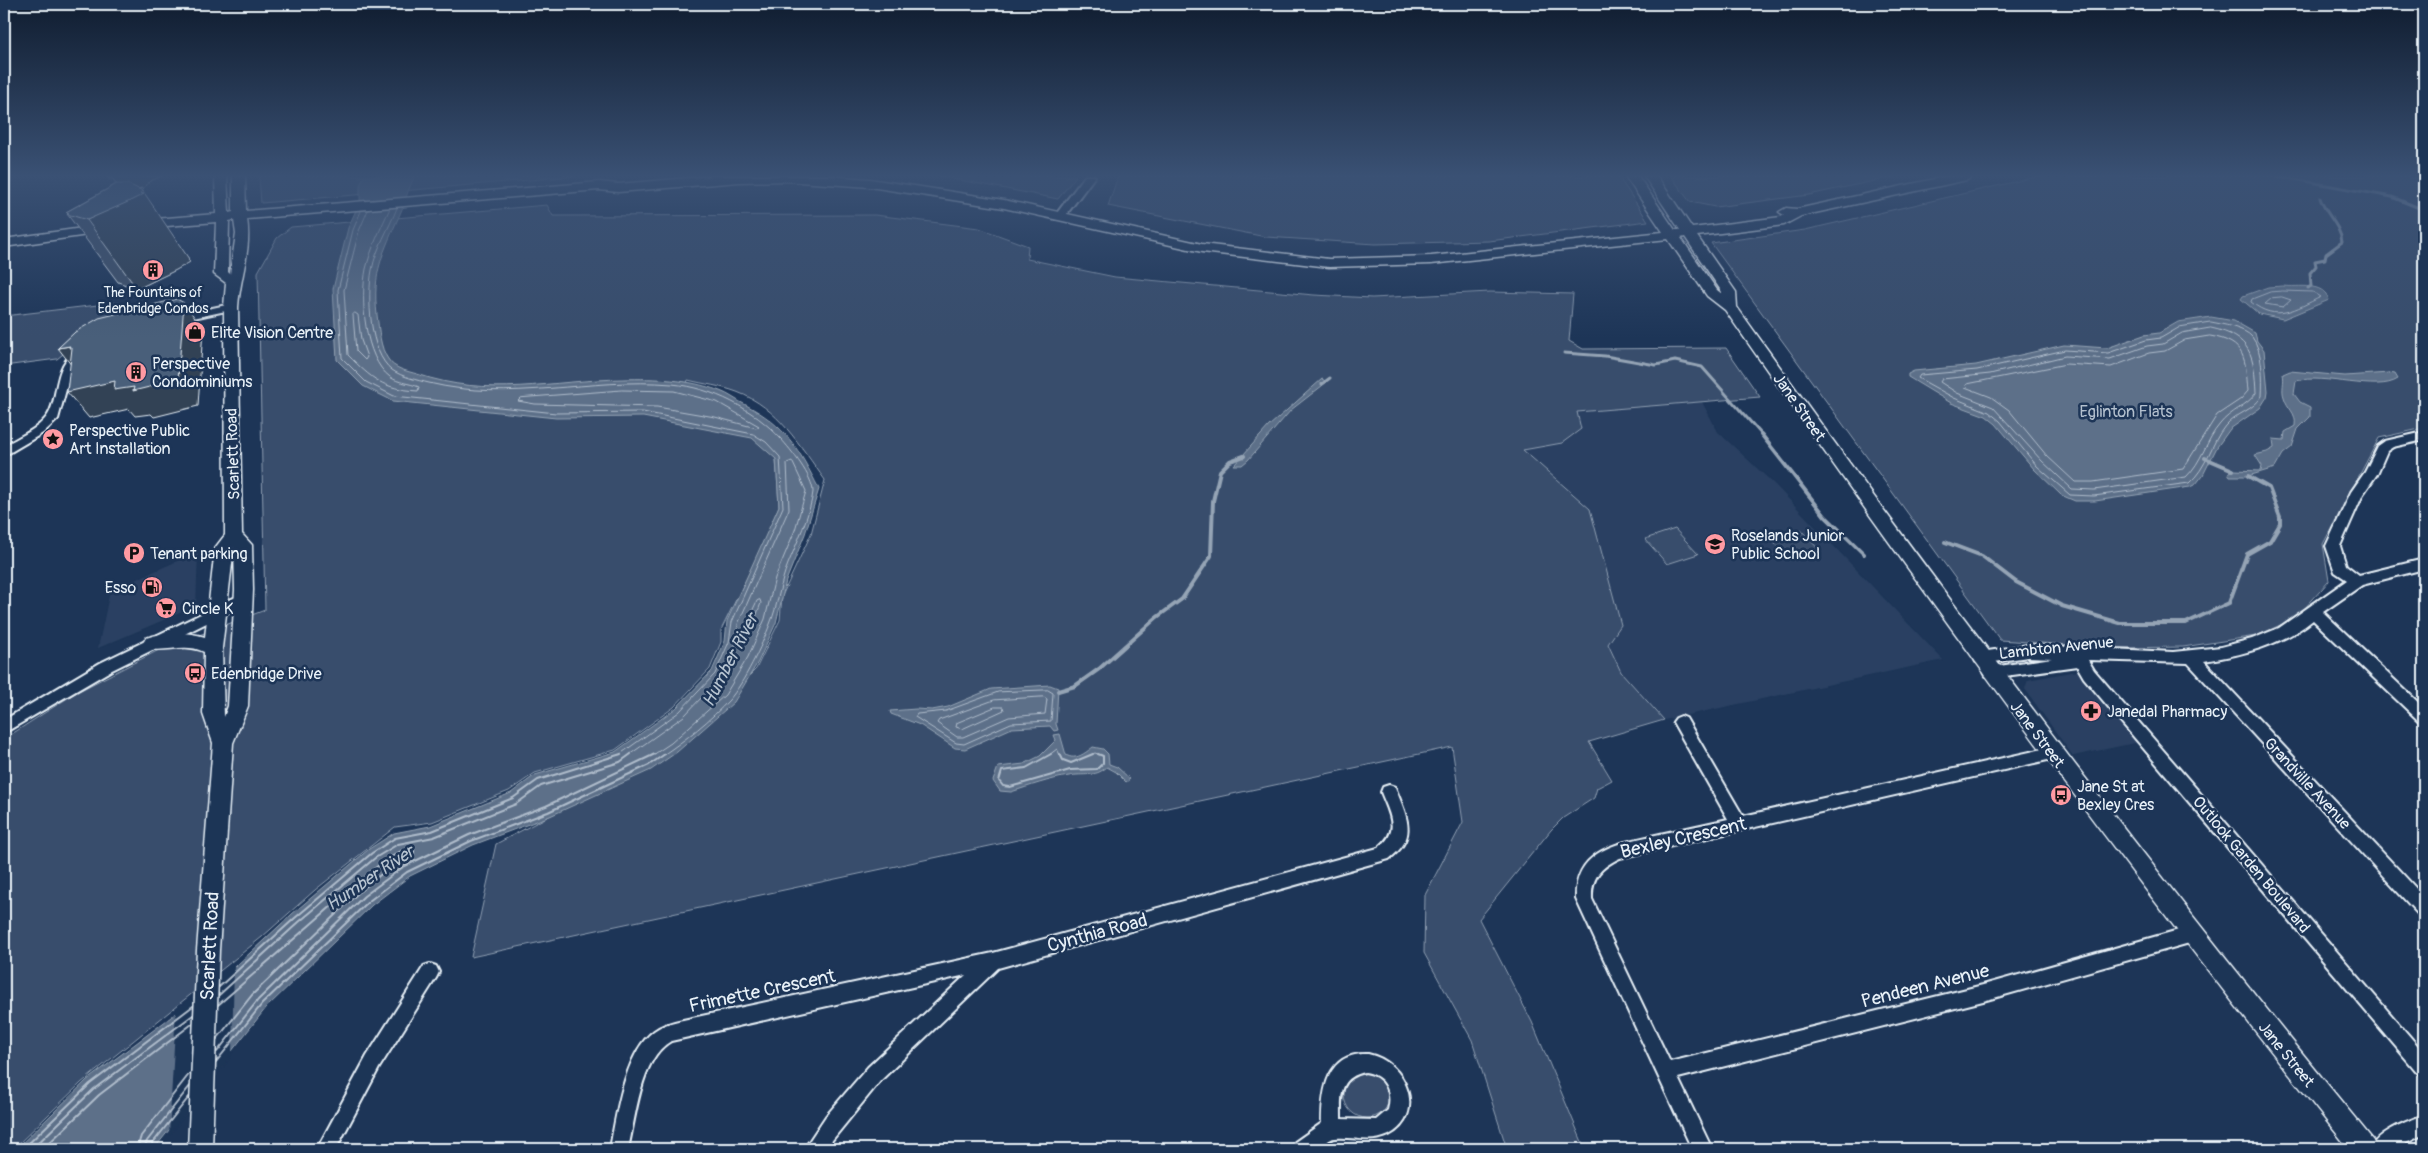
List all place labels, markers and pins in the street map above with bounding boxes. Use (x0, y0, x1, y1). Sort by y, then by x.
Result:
building icon: The Fountains of Edenbridge Condos (141, 258, 165, 282)
place label: The Fountains of Edenbridge Condos (97, 284, 209, 317)
shop icon: Elite Vision Centre (183, 320, 207, 344)
place label: Elite Vision Centre (211, 323, 333, 343)
place label: Perspective Condominiums (152, 354, 253, 392)
building icon: Perspective Condominiums (124, 360, 148, 384)
place label: Perspective Public Art Installation (69, 421, 190, 459)
place icon: Perspective Public Art Installation (41, 427, 65, 451)
place label: Roselands Junior Public School (1731, 526, 1844, 564)
school or university icon: Roselands Junior Public School (1703, 532, 1727, 556)
parking icon: Tenant parking (122, 541, 146, 565)
place label: Tenant parking (150, 544, 248, 564)
fuel station icon: Esso (140, 575, 164, 599)
place label: Esso (105, 578, 136, 598)
supermarket icon: Circle K (154, 596, 178, 620)
place label: Circle K (182, 599, 234, 619)
bus stop icon: Edenbridge Drive (183, 661, 207, 685)
place label: Edenbridge Drive (211, 664, 322, 684)
pharmacy icon: Janedal Pharmacy (2079, 699, 2103, 723)
place label: Janedal Pharmacy (2107, 702, 2227, 722)
place label: Jane St at Bexley Cres (2077, 777, 2154, 815)
bus stop icon: Jane St at Bexley Cres (2049, 783, 2073, 807)

